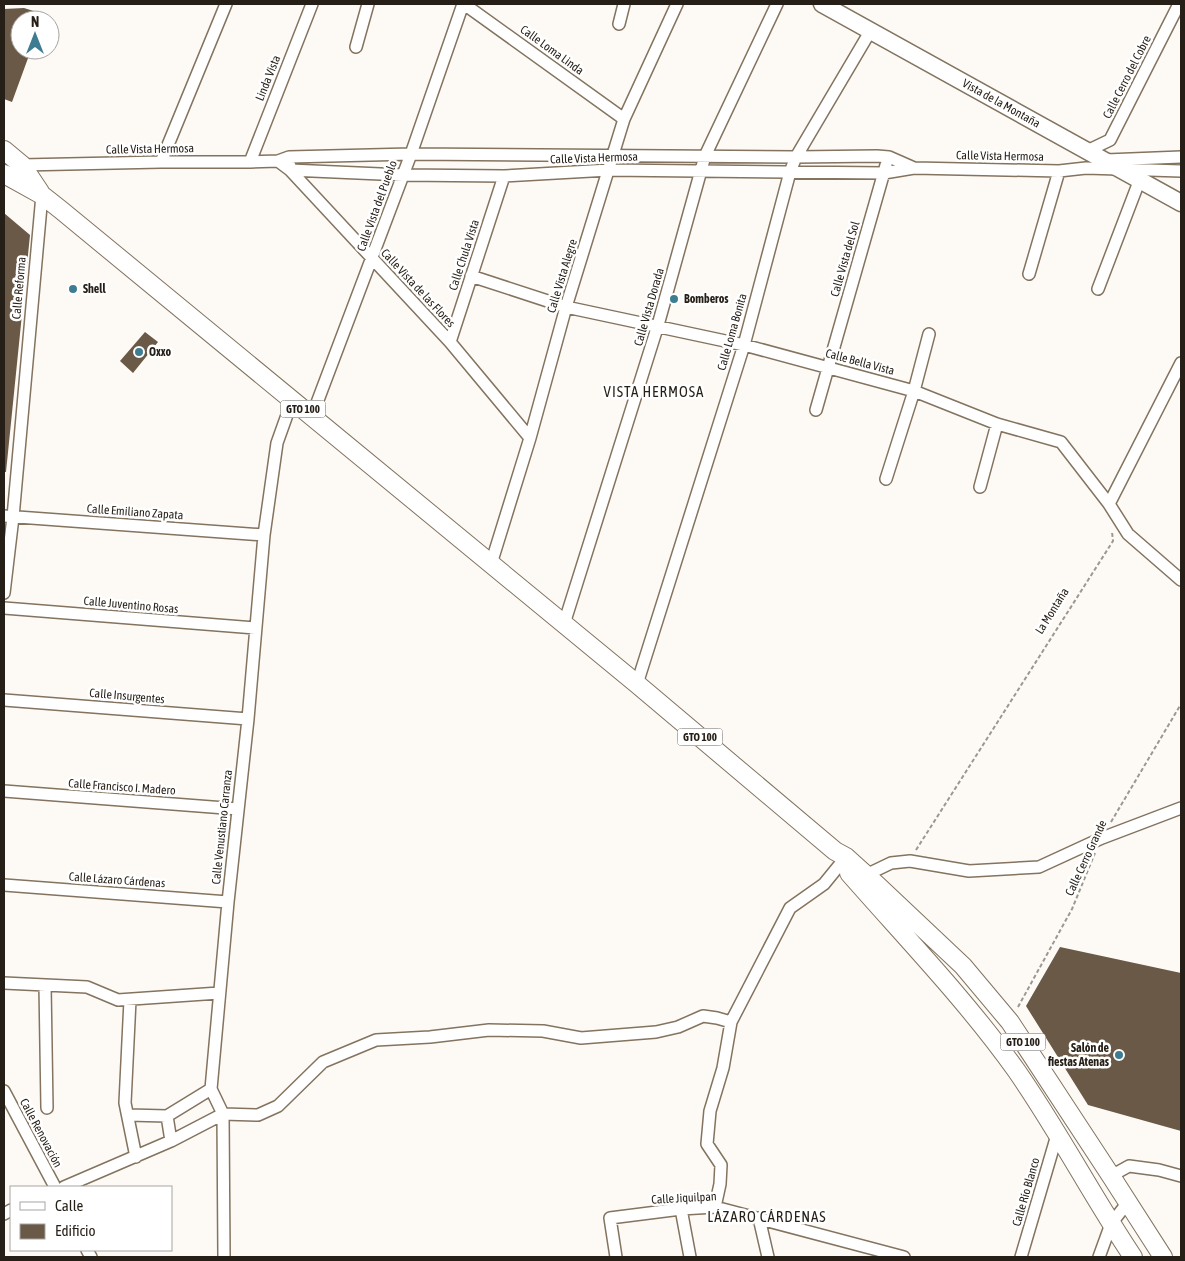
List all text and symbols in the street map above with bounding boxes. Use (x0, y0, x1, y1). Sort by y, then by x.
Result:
north arrow (10, 10, 60, 60)
text: N (31, 14, 39, 30)
street label: Calle Loma Linda (518, 22, 586, 78)
street label: Calle Cerro del Cobre (1100, 33, 1154, 121)
street label: Linda Vista (253, 53, 283, 103)
street label: Vista de la Montaña (960, 76, 1043, 131)
street label: Calle Vista Hermosa (106, 141, 194, 157)
street label: Calle Vista Hermosa (956, 148, 1044, 164)
street label: Calle Vista Hermosa (550, 149, 638, 167)
street label: Calle Vista del Pueblo (354, 158, 400, 253)
street label: Calle Chula Vista (446, 218, 482, 292)
street label: Calle Vista del Sol (828, 219, 863, 298)
street label: Calle Vista Alegre (544, 237, 580, 315)
street label: Calle Vista de las Flores (378, 246, 458, 330)
street label: Calle Reforma (9, 256, 29, 320)
street label: Calle Vista Dorada (631, 266, 667, 348)
place label: Shell (83, 282, 106, 296)
marker: Shell (67, 283, 79, 295)
place label: Bomberos (684, 292, 729, 306)
street label: Calle Loma Bonita (714, 292, 750, 372)
marker: Bomberos (668, 293, 680, 305)
place label: Oxxo (149, 345, 172, 359)
marker: Oxxo (133, 346, 145, 358)
street label: Calle Bella Vista (824, 346, 896, 378)
district label: VISTA HERMOSA (604, 383, 704, 400)
road number: GTO 100 (280, 400, 326, 418)
street label: Calle Emiliano Zapata (86, 502, 184, 522)
street label: La Montaña (1032, 585, 1072, 637)
street label: Calle Juventino Rosas (83, 594, 179, 616)
street label: Calle Insurgentes (89, 686, 165, 706)
road number: GTO 100 (678, 729, 722, 746)
street label: Calle Venustiano Carranza (209, 769, 235, 885)
street label: Calle Francisco I. Madero (68, 776, 176, 798)
street label: Calle Cerro Grande (1062, 818, 1110, 898)
street label: Calle Lázaro Cárdenas (68, 870, 166, 890)
road number: GTO 100 (1000, 1034, 1046, 1050)
place label: Salón de fiestas Atenas (1047, 1041, 1110, 1069)
marker: Salón de fiestas Atenas (1113, 1049, 1125, 1061)
street label: Calle Renovación (17, 1096, 65, 1170)
street label: Calle Río Blanco (1010, 1156, 1043, 1228)
legend (10, 1186, 172, 1251)
street label: Calle Jiquilpan (651, 1189, 717, 1207)
text: Calle (55, 1197, 84, 1214)
district label: LÁZARO CÁRDENAS (707, 1208, 827, 1225)
text: Edificio (55, 1222, 96, 1239)

